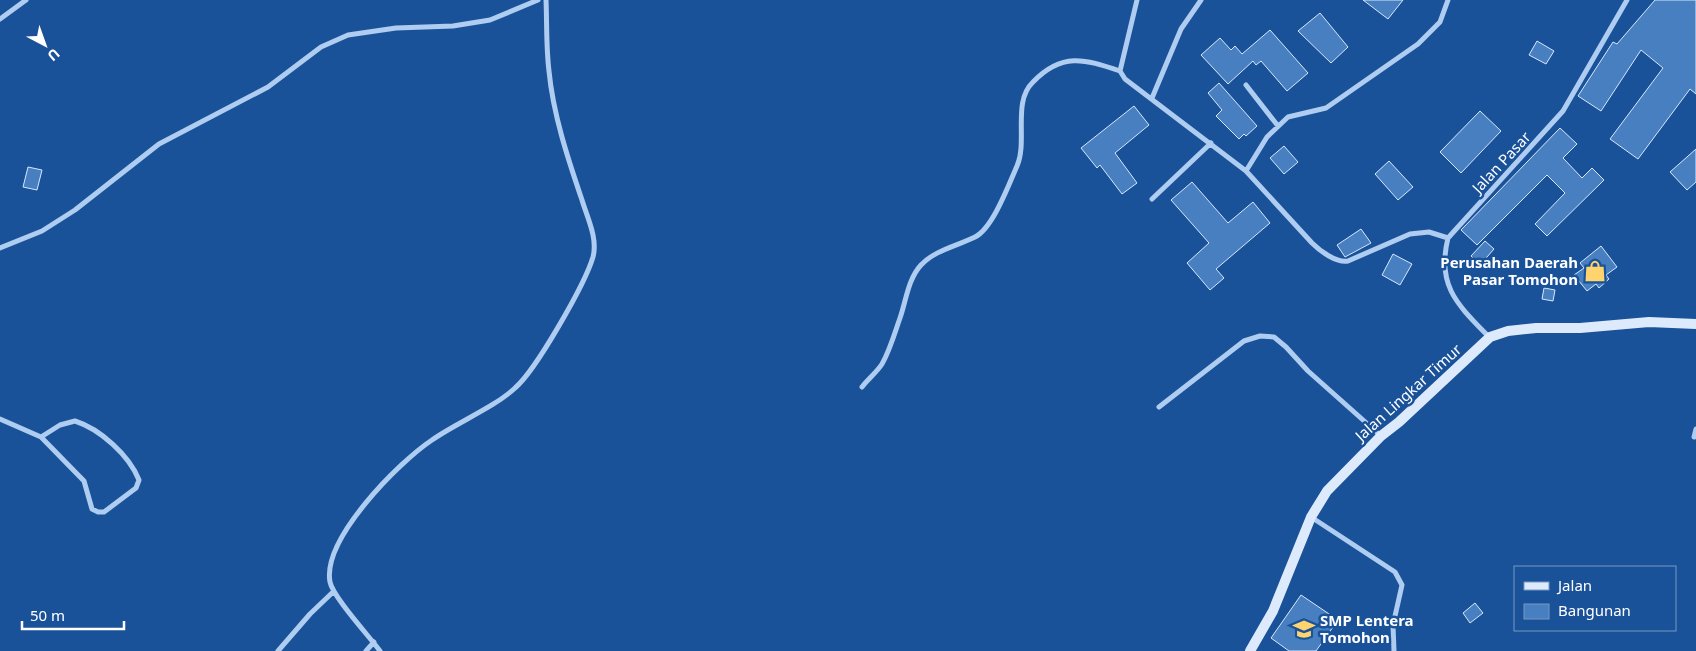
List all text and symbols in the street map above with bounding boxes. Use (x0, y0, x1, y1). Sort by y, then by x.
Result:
north arrow (20, 20, 70, 70)
text: U (44, 45, 64, 66)
street label: Jalan Pasar (1466, 127, 1535, 199)
place label: Perusahan Daerah Pasar Tomohon (1440, 252, 1578, 289)
shop icon: Perusahan Daerah Pasar Tomohon (1582, 258, 1608, 284)
street label: Jalan Lingkar Timur (1349, 339, 1465, 446)
legend (1514, 566, 1676, 631)
text: Jalan (1556, 575, 1592, 595)
scale bar (22, 598, 125, 630)
text: Bangunan (1558, 600, 1631, 620)
text: 50 m (30, 605, 65, 625)
place label: SMP Lentera Tomohon (1320, 610, 1414, 647)
school or university icon: SMP Lentera Tomohon (1291, 616, 1317, 642)

